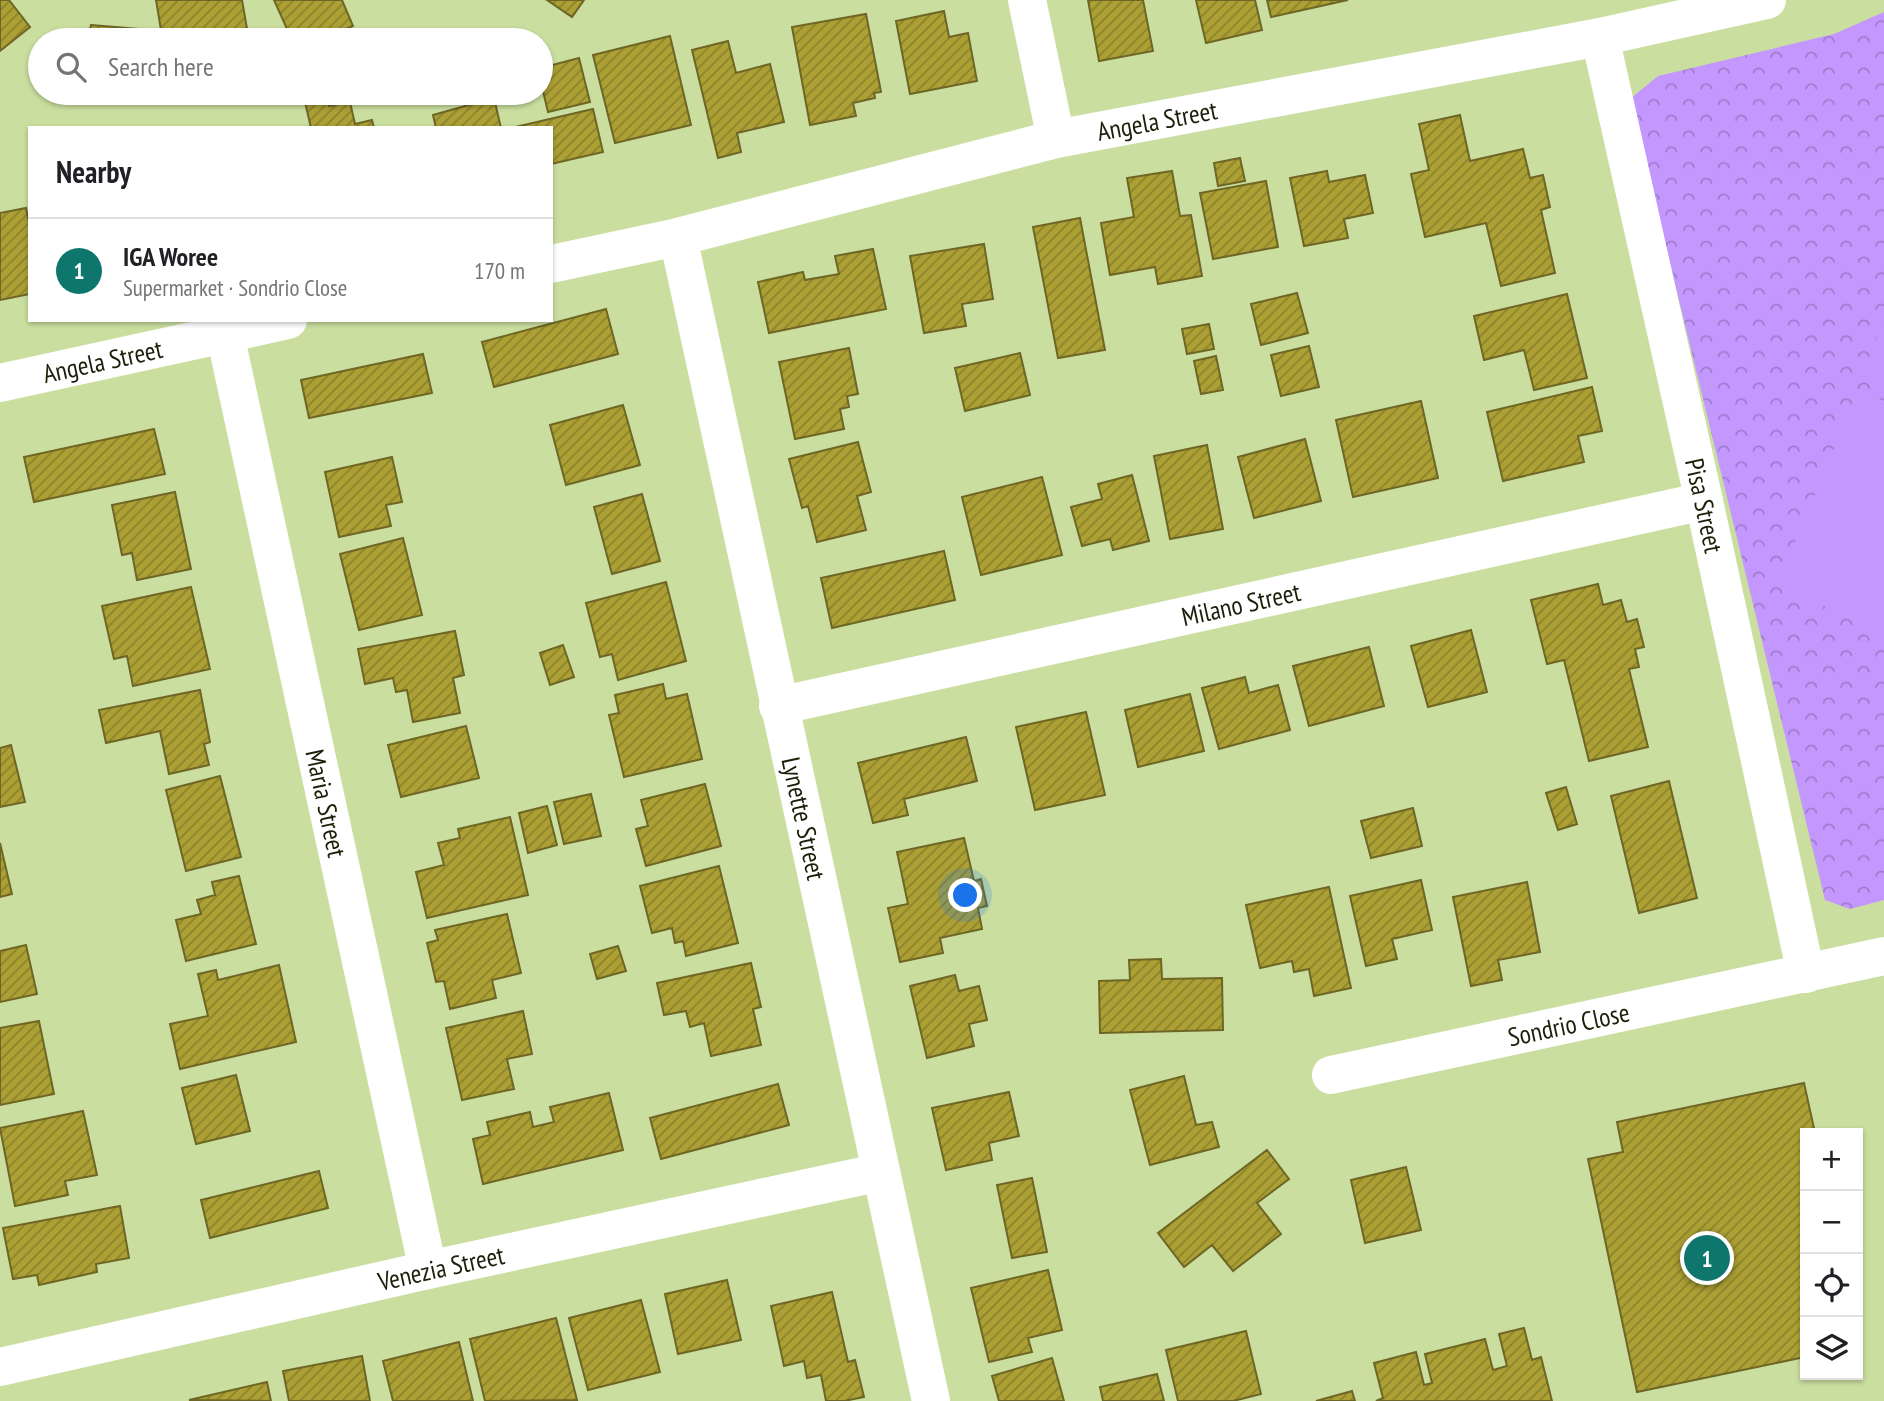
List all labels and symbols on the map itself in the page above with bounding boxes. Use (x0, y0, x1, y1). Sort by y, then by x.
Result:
street label: Angela Street (1094, 93, 1220, 147)
street label: Angela Street (40, 331, 165, 390)
street label: Pisa Street (1678, 455, 1731, 556)
street label: Milano Street (1178, 574, 1303, 633)
street label: Maria Street (299, 746, 354, 860)
street label: Lynette Street (775, 754, 834, 883)
your location (948, 878, 982, 912)
street label: Sondrio Close (1505, 995, 1632, 1053)
pin: 1 (1684, 1232, 1730, 1284)
street label: Venezia Street (374, 1238, 507, 1298)

